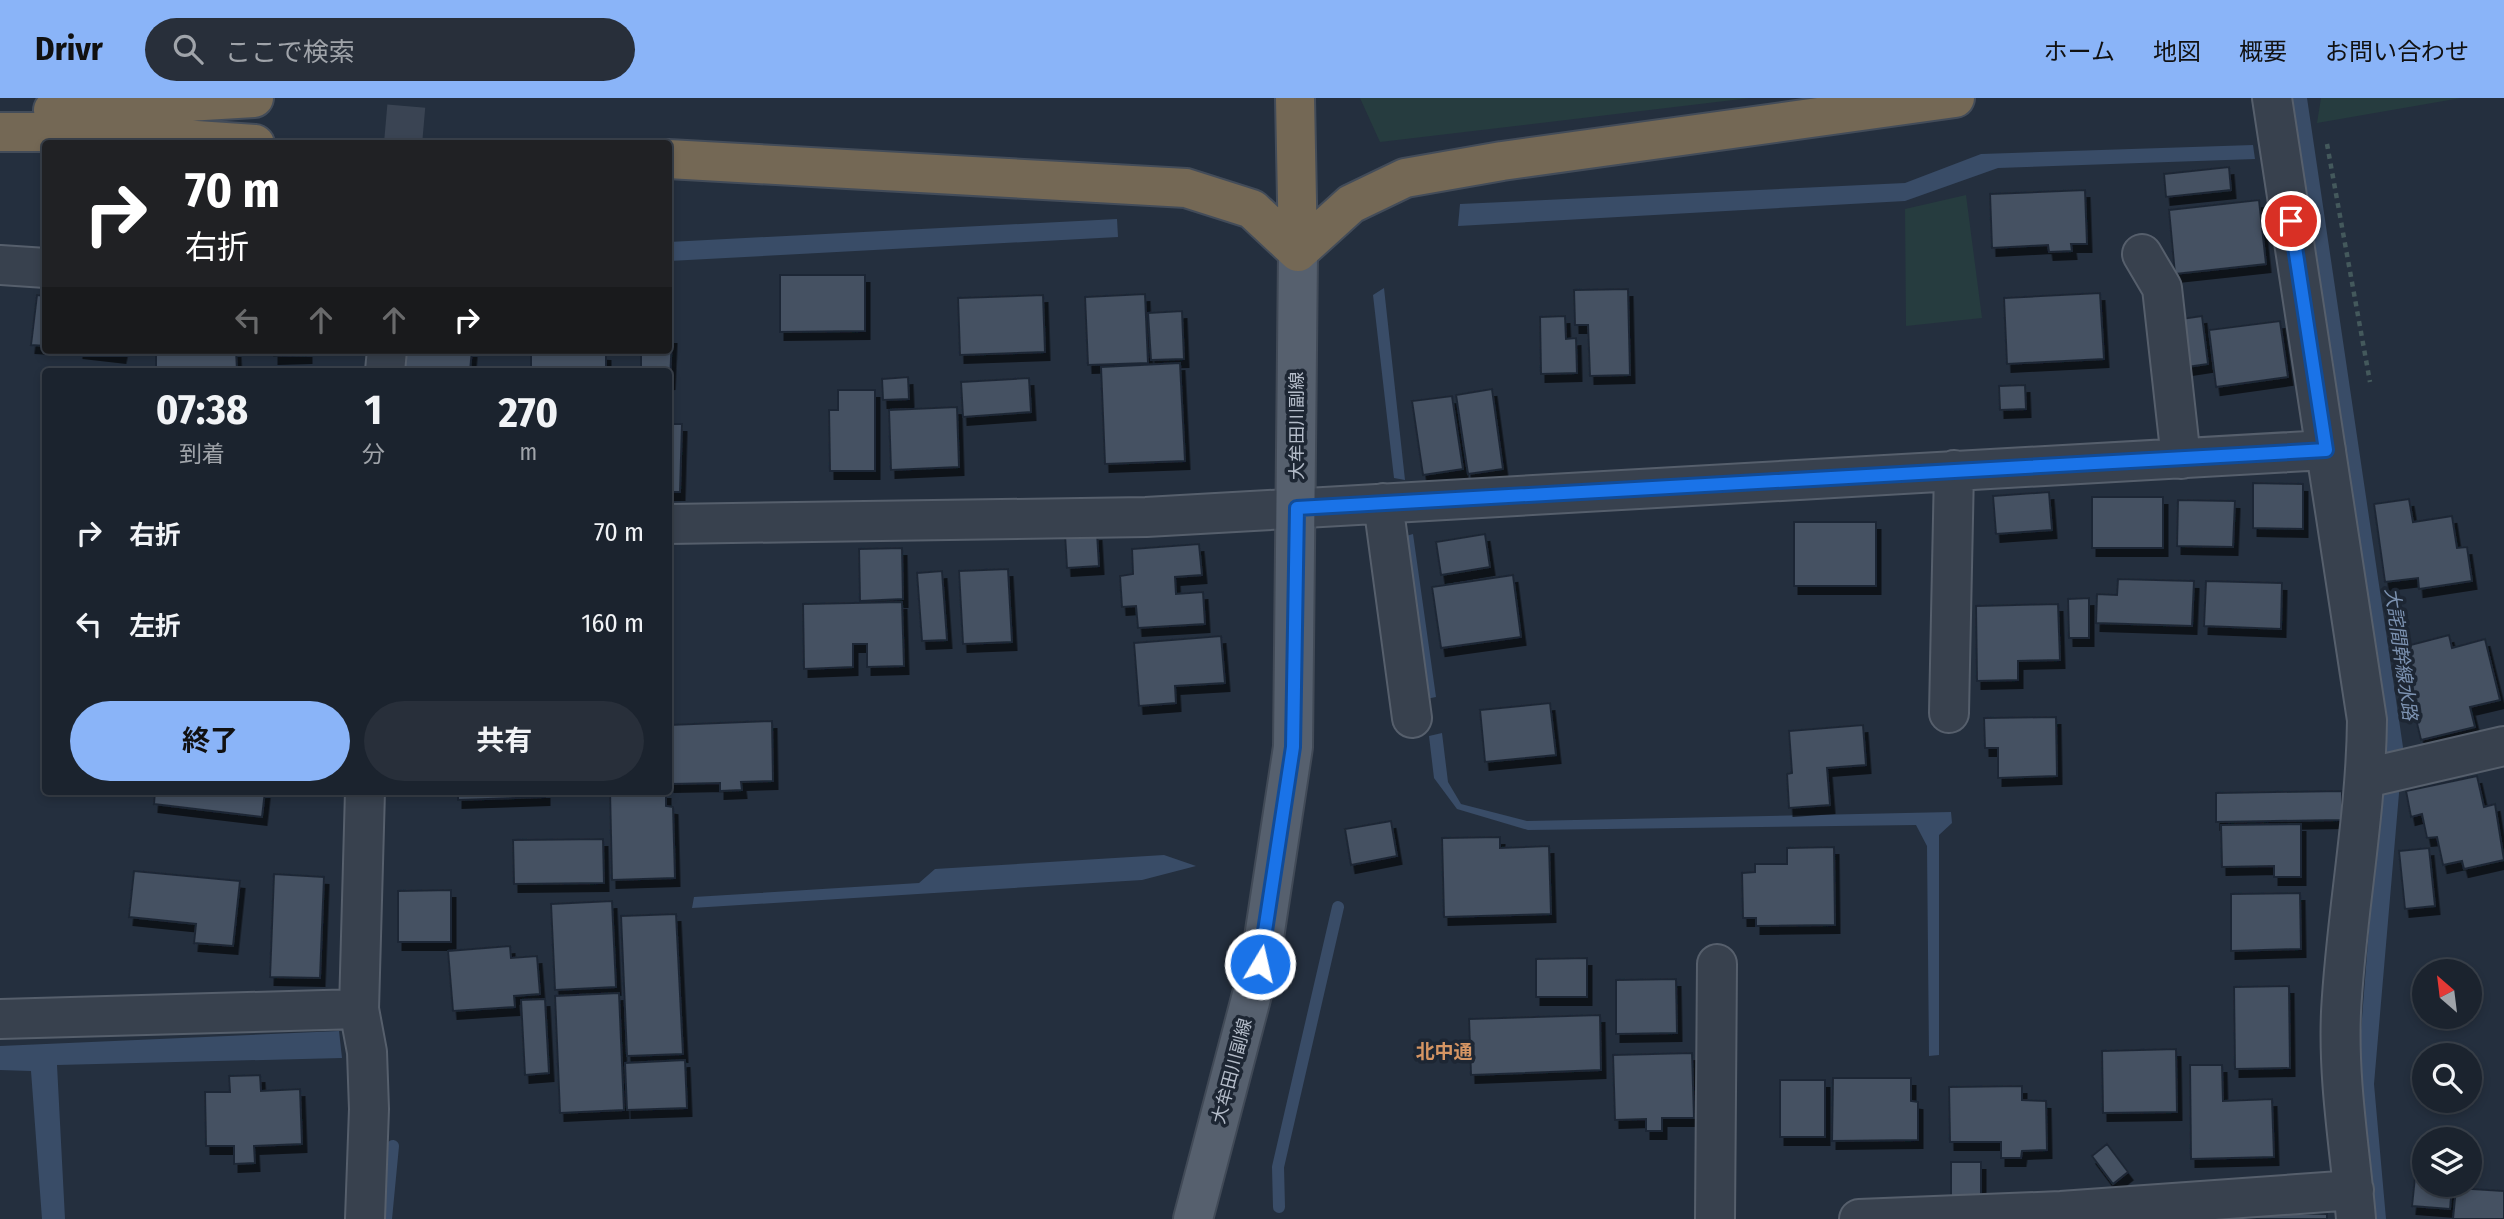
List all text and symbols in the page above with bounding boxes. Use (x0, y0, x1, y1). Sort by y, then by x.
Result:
search box (145, 18, 635, 81)
text: Drivr (35, 29, 103, 69)
icon: search (169, 30, 207, 68)
text: ここで検索 (225, 37, 355, 68)
text: ホーム (2044, 38, 2115, 66)
text: 地図 (2153, 38, 2201, 66)
text: 概要 (2239, 38, 2287, 66)
text: お問い合わせ (2325, 38, 2469, 66)
text: 70 m (185, 161, 280, 220)
icon: right (70, 168, 161, 259)
pin (2261, 191, 2321, 251)
icon: arrive (2272, 202, 2310, 240)
text: 右折 (185, 228, 249, 266)
icon: left (229, 301, 267, 339)
icon: ahead (302, 301, 340, 339)
icon: ahead (375, 301, 413, 339)
icon: right (448, 301, 486, 339)
street label: 大牟田川副線 (1286, 372, 1308, 480)
text: 07:38 (156, 385, 248, 435)
text: 1 (364, 385, 382, 435)
text: 270 (499, 388, 558, 438)
text: m (520, 438, 537, 466)
text: 到着 (179, 440, 225, 468)
text: 分 (362, 440, 385, 468)
icon: right (70, 514, 108, 552)
text: 70 m (594, 517, 644, 548)
text: 右折 (129, 520, 181, 551)
water label: 大詫間幹線水路 (2380, 587, 2422, 723)
icon: left (70, 605, 108, 643)
text: 160 m (581, 608, 644, 639)
text: 左折 (129, 611, 181, 642)
button: 終了 (70, 701, 350, 781)
button: 共有 (364, 701, 644, 781)
position arrow (1223, 927, 1297, 1001)
north arrow (2412, 959, 2482, 1029)
map controls (2412, 959, 2482, 1197)
street label: 大牟田川副線 (1207, 1016, 1257, 1126)
district label: 北中通 (1415, 1040, 1473, 1063)
button: search (2412, 1043, 2482, 1113)
button: layers (2412, 1127, 2482, 1197)

